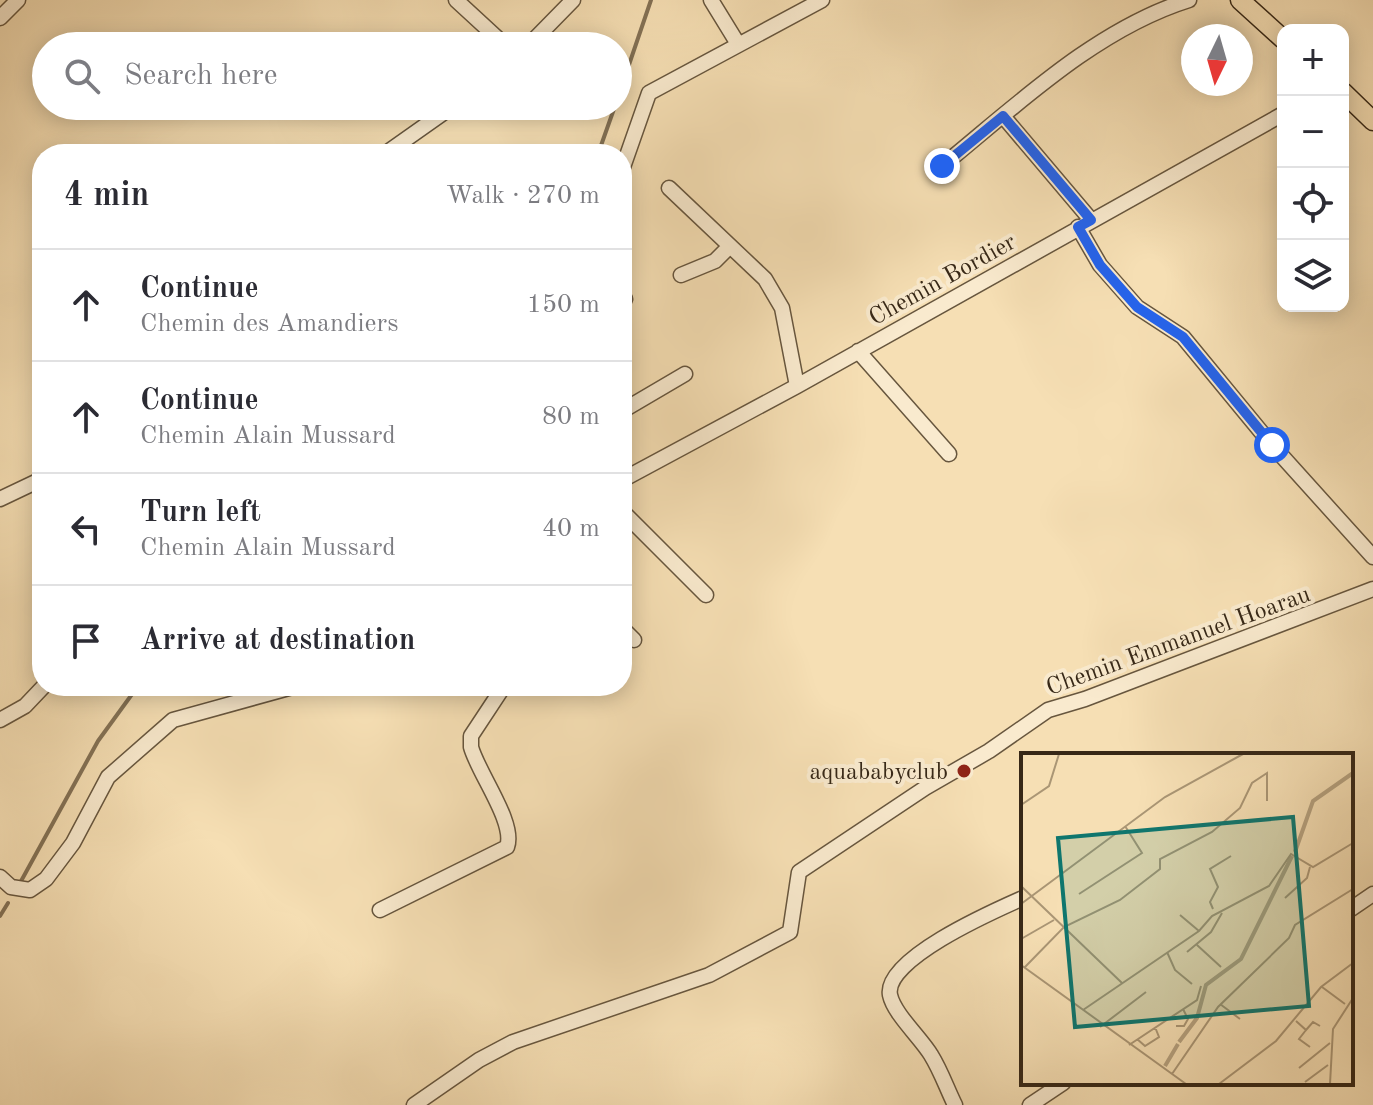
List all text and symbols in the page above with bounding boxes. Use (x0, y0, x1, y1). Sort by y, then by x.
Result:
north arrow (1181, 24, 1253, 96)
map controls (1277, 24, 1349, 312)
button: + (1277, 24, 1349, 96)
search box (32, 32, 632, 120)
icon: search (60, 54, 104, 98)
text: Search here (124, 61, 278, 91)
button: − (1277, 96, 1349, 168)
route end (924, 148, 960, 184)
button: locate (1277, 168, 1349, 240)
text: 4 min (64, 179, 149, 213)
text: Walk · 270 m (446, 183, 600, 209)
street label: Chemin Bordier (866, 231, 1020, 331)
button: layers (1277, 240, 1349, 312)
text: Continue (140, 274, 259, 304)
icon: ahead (64, 283, 108, 327)
text: 150 m (527, 292, 600, 318)
text: Chemin des Amandiers (140, 311, 399, 337)
text: Continue (140, 386, 259, 416)
icon: ahead (64, 395, 108, 439)
text: 80 m (542, 404, 600, 430)
text: Chemin Alain Mussard (140, 423, 396, 449)
route start (1254, 427, 1290, 463)
text: Turn left (140, 498, 261, 528)
icon: left (64, 507, 108, 551)
text: 40 m (542, 516, 600, 542)
text: Chemin Alain Mussard (140, 535, 396, 561)
street label: Chemin Emmanuel Hoarau (1043, 583, 1314, 701)
icon: arrive (64, 619, 108, 663)
text: Arrive at destination (140, 626, 415, 656)
inset map (1021, 753, 1353, 1085)
place label: aquababyclub (809, 761, 948, 785)
marker: aquababyclub (955, 762, 973, 780)

